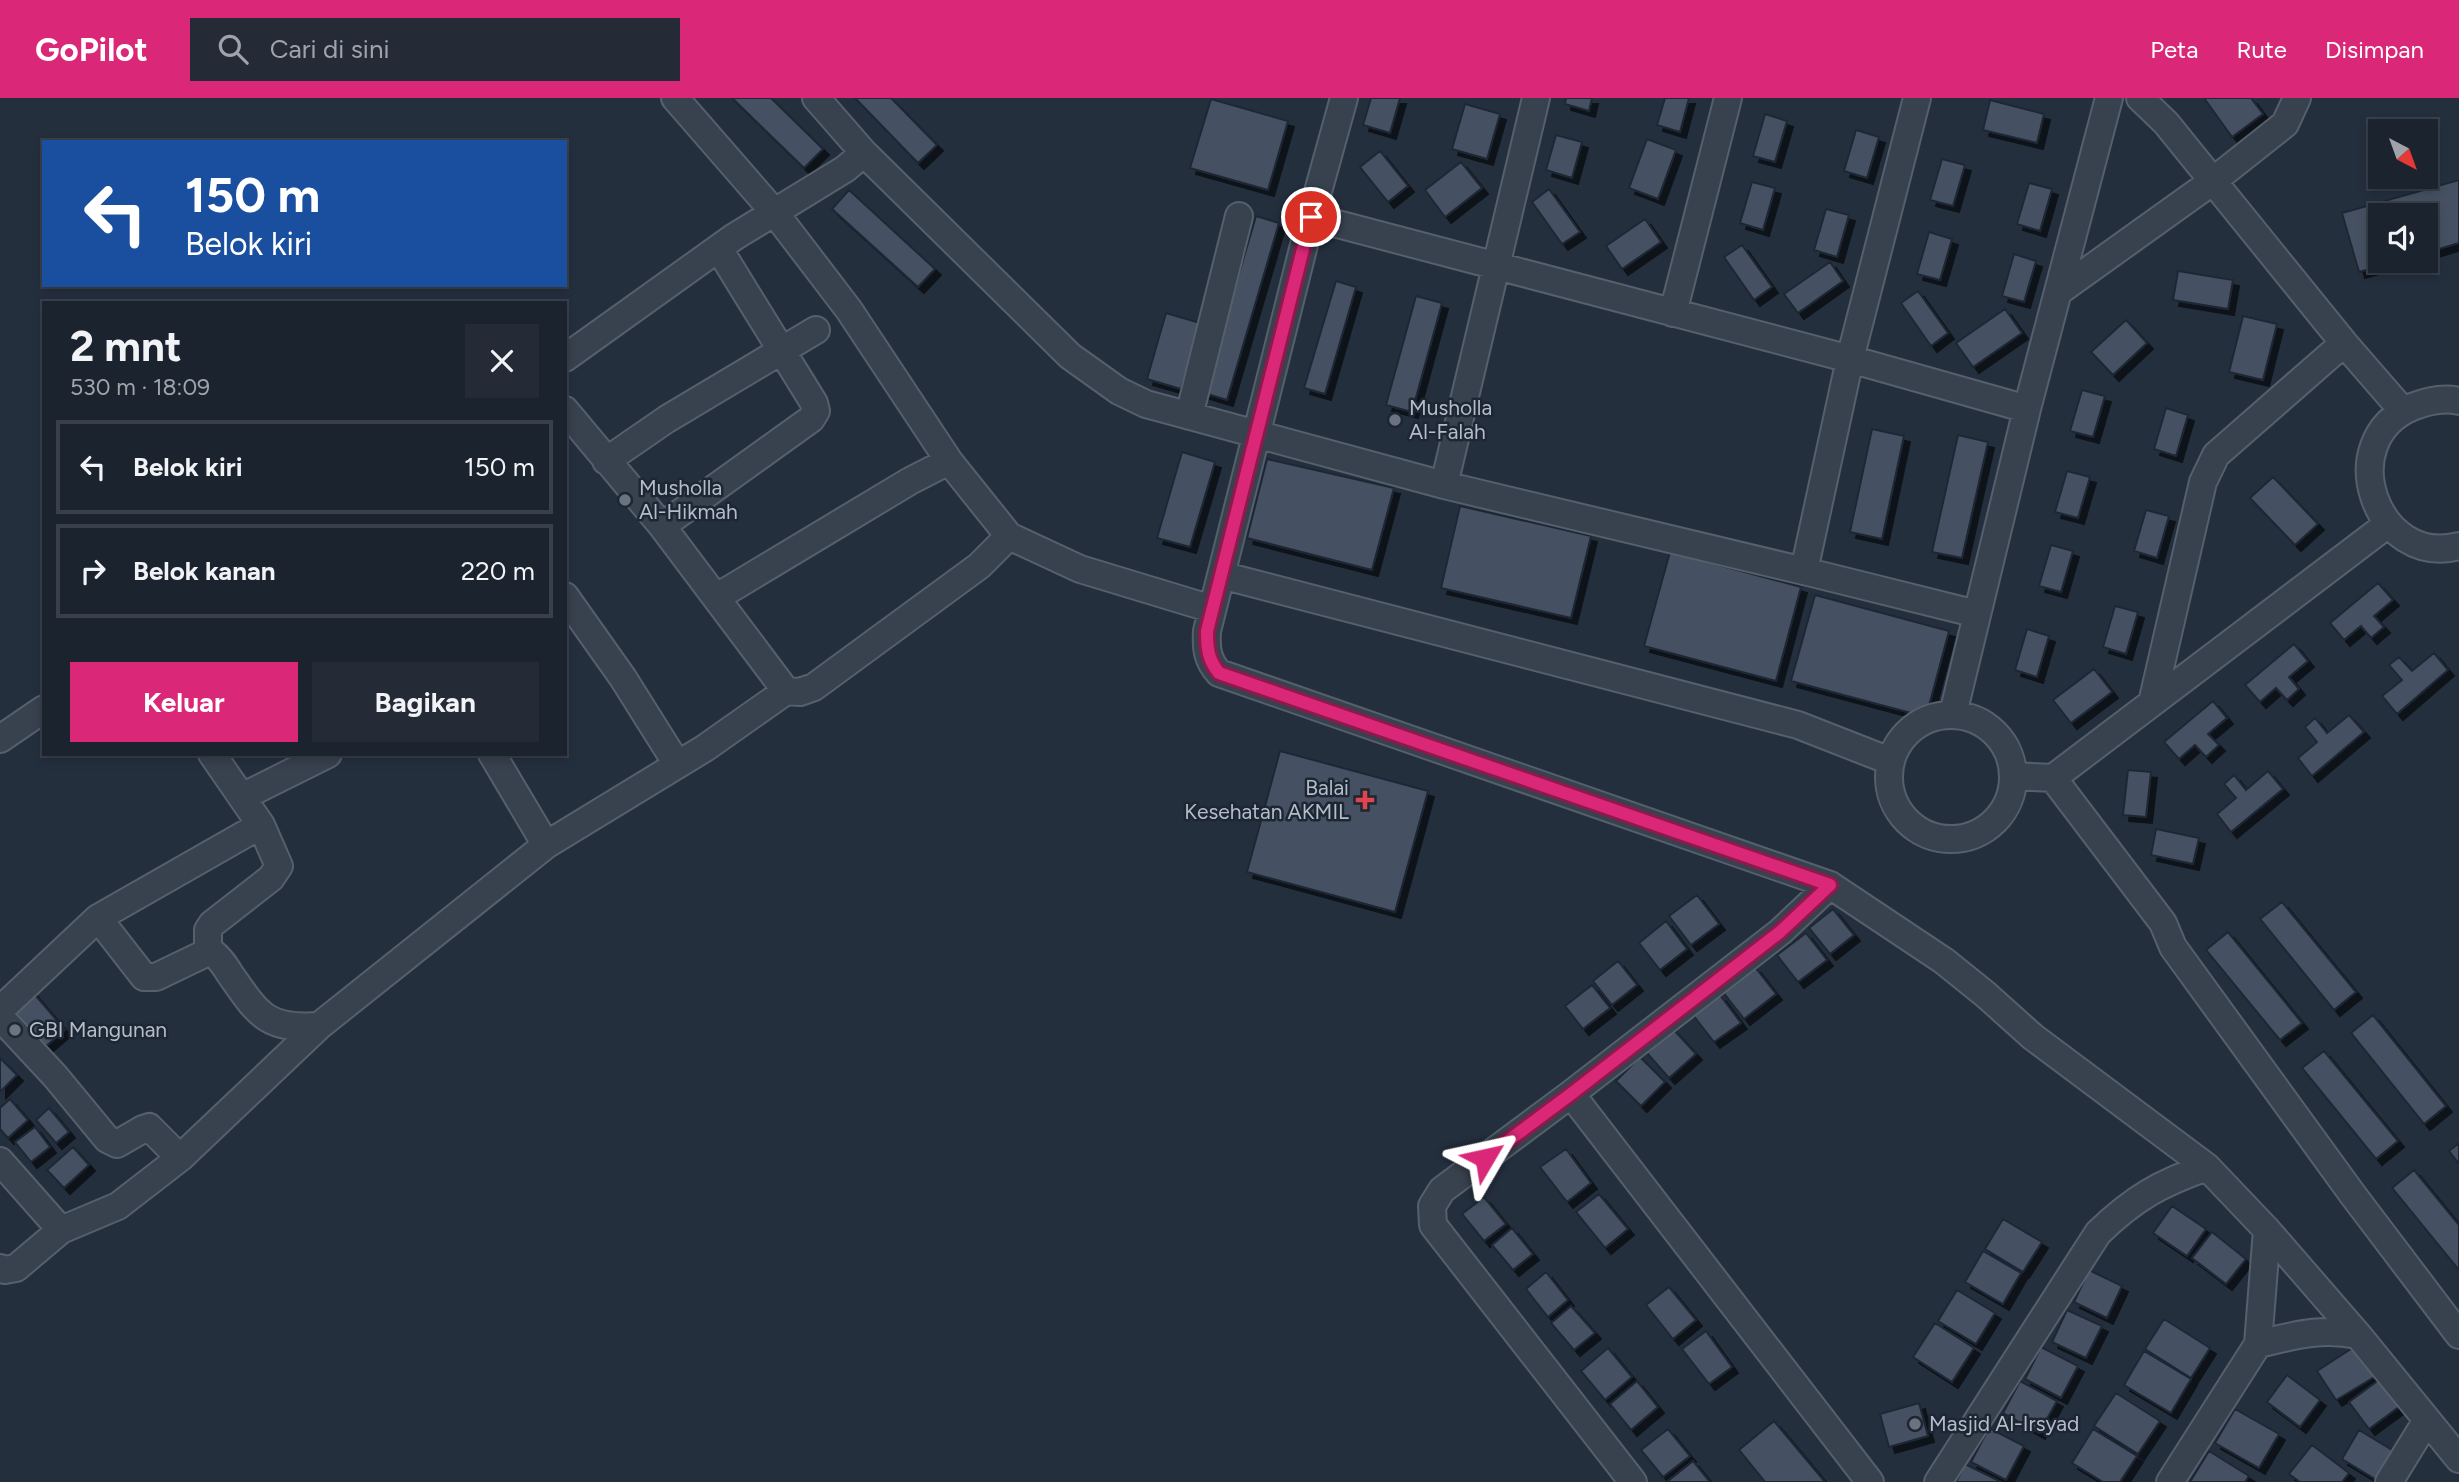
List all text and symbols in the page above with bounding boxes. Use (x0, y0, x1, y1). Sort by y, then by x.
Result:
search box (190, 18, 680, 81)
text: GoPilot (35, 30, 148, 69)
icon: search (214, 30, 252, 68)
text: Cari di sini (270, 33, 389, 65)
text: Peta (2150, 35, 2198, 64)
text: Rute (2236, 35, 2287, 64)
text: Disimpan (2325, 35, 2424, 64)
north arrow (2368, 119, 2438, 189)
map controls (2368, 119, 2438, 273)
text: 150 m (185, 165, 320, 224)
icon: left (70, 168, 161, 259)
pin (1281, 187, 1341, 247)
icon: arrive (1292, 198, 1330, 236)
button: sound (2368, 203, 2438, 273)
text: Belok kiri (185, 225, 312, 263)
text: 2 mnt (70, 321, 182, 372)
button: close (465, 324, 539, 398)
text: 530 m · 18:09 (70, 373, 210, 401)
place label: Musholla Al-Falah (1409, 395, 1492, 444)
marker: Musholla Al-Falah (1387, 412, 1403, 428)
icon: left (74, 448, 112, 486)
text: Belok kiri (133, 451, 242, 483)
text: 150 m (464, 451, 535, 483)
place label: Musholla Al-Hikmah (639, 475, 738, 524)
marker: Musholla Al-Hikmah (617, 492, 633, 508)
icon: right (74, 552, 112, 590)
text: Belok kanan (133, 555, 276, 587)
text: 220 m (461, 555, 535, 587)
button: Keluar (70, 662, 298, 742)
button: Bagikan (312, 662, 539, 742)
place label: Balai Kesehatan AKMIL (1184, 775, 1349, 824)
marker: Balai Kesehatan AKMIL (1355, 790, 1375, 810)
place label: GBI Mangunan (29, 1017, 167, 1042)
marker: GBI Mangunan (7, 1022, 23, 1038)
position arrow (1448, 1121, 1522, 1195)
place label: Masjid Al-Irsyad (1929, 1411, 2079, 1436)
marker: Masjid Al-Irsyad (1907, 1416, 1923, 1432)

